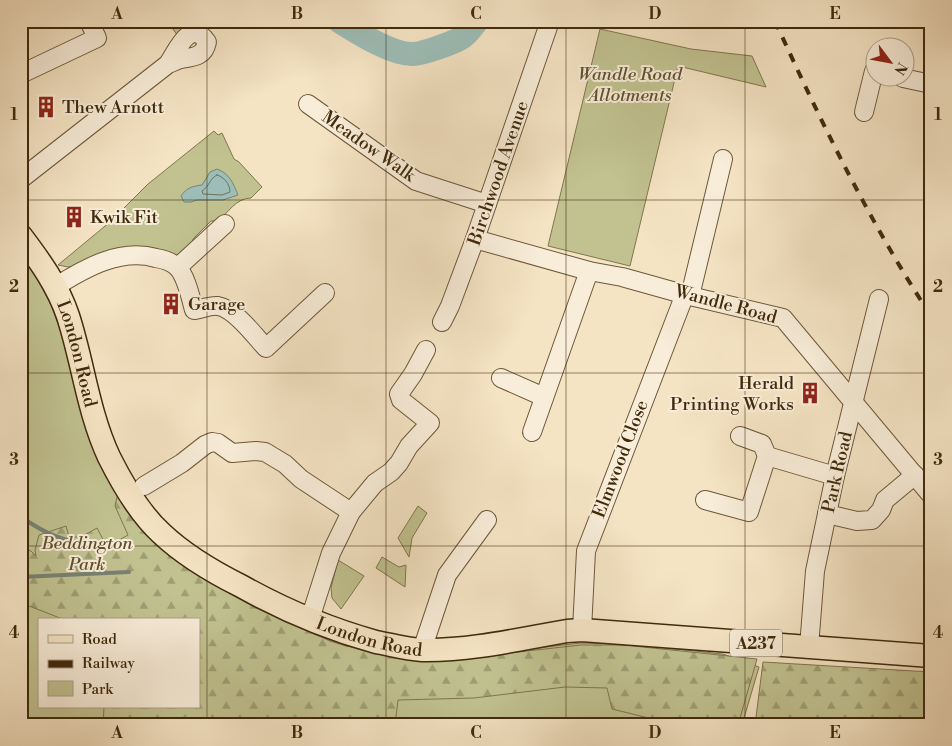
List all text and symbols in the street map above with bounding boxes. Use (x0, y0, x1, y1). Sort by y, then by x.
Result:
text: A (110, 4, 123, 24)
text: B (291, 4, 303, 24)
text: C (470, 4, 482, 24)
text: D (649, 4, 662, 24)
text: E (829, 4, 841, 24)
north arrow (864, 38, 914, 88)
text: N (890, 59, 911, 78)
park label: Wandle Road Allotments (578, 63, 683, 107)
building icon: Thew Arnott (33, 94, 59, 120)
place label: Thew Arnott (62, 96, 165, 119)
street label: Birchwood Avenue (463, 98, 534, 249)
text: 1 (10, 105, 18, 125)
text: 1 (934, 105, 942, 125)
street label: Meadow Walk (317, 106, 421, 188)
building icon: Kwik Fit (61, 204, 87, 230)
place label: Kwik Fit (90, 206, 158, 229)
text: 2 (9, 277, 19, 297)
text: 2 (933, 277, 943, 297)
street label: Wandle Road (671, 280, 780, 329)
building icon: Garage (158, 291, 184, 317)
place label: Garage (188, 293, 245, 316)
street label: London Road (51, 297, 102, 410)
place label: Herald Printing Works (670, 372, 795, 416)
building icon: Herald Printing Works (797, 380, 823, 406)
street label: Elmwood Close (587, 397, 654, 521)
street label: Park Road (817, 428, 858, 515)
text: 3 (9, 450, 19, 470)
text: 3 (933, 450, 943, 470)
park label: Beddington Park (40, 532, 133, 576)
street label: London Road (313, 612, 424, 662)
legend (38, 618, 200, 708)
text: 4 (9, 623, 20, 643)
text: 4 (933, 623, 944, 643)
text: Road (82, 630, 117, 649)
road number: A237 (730, 630, 782, 656)
text: Railway (82, 654, 136, 673)
text: Park (82, 680, 114, 699)
text: A (110, 723, 123, 743)
text: B (291, 723, 303, 743)
text: C (470, 723, 482, 743)
text: D (649, 723, 662, 743)
text: E (829, 723, 841, 743)

